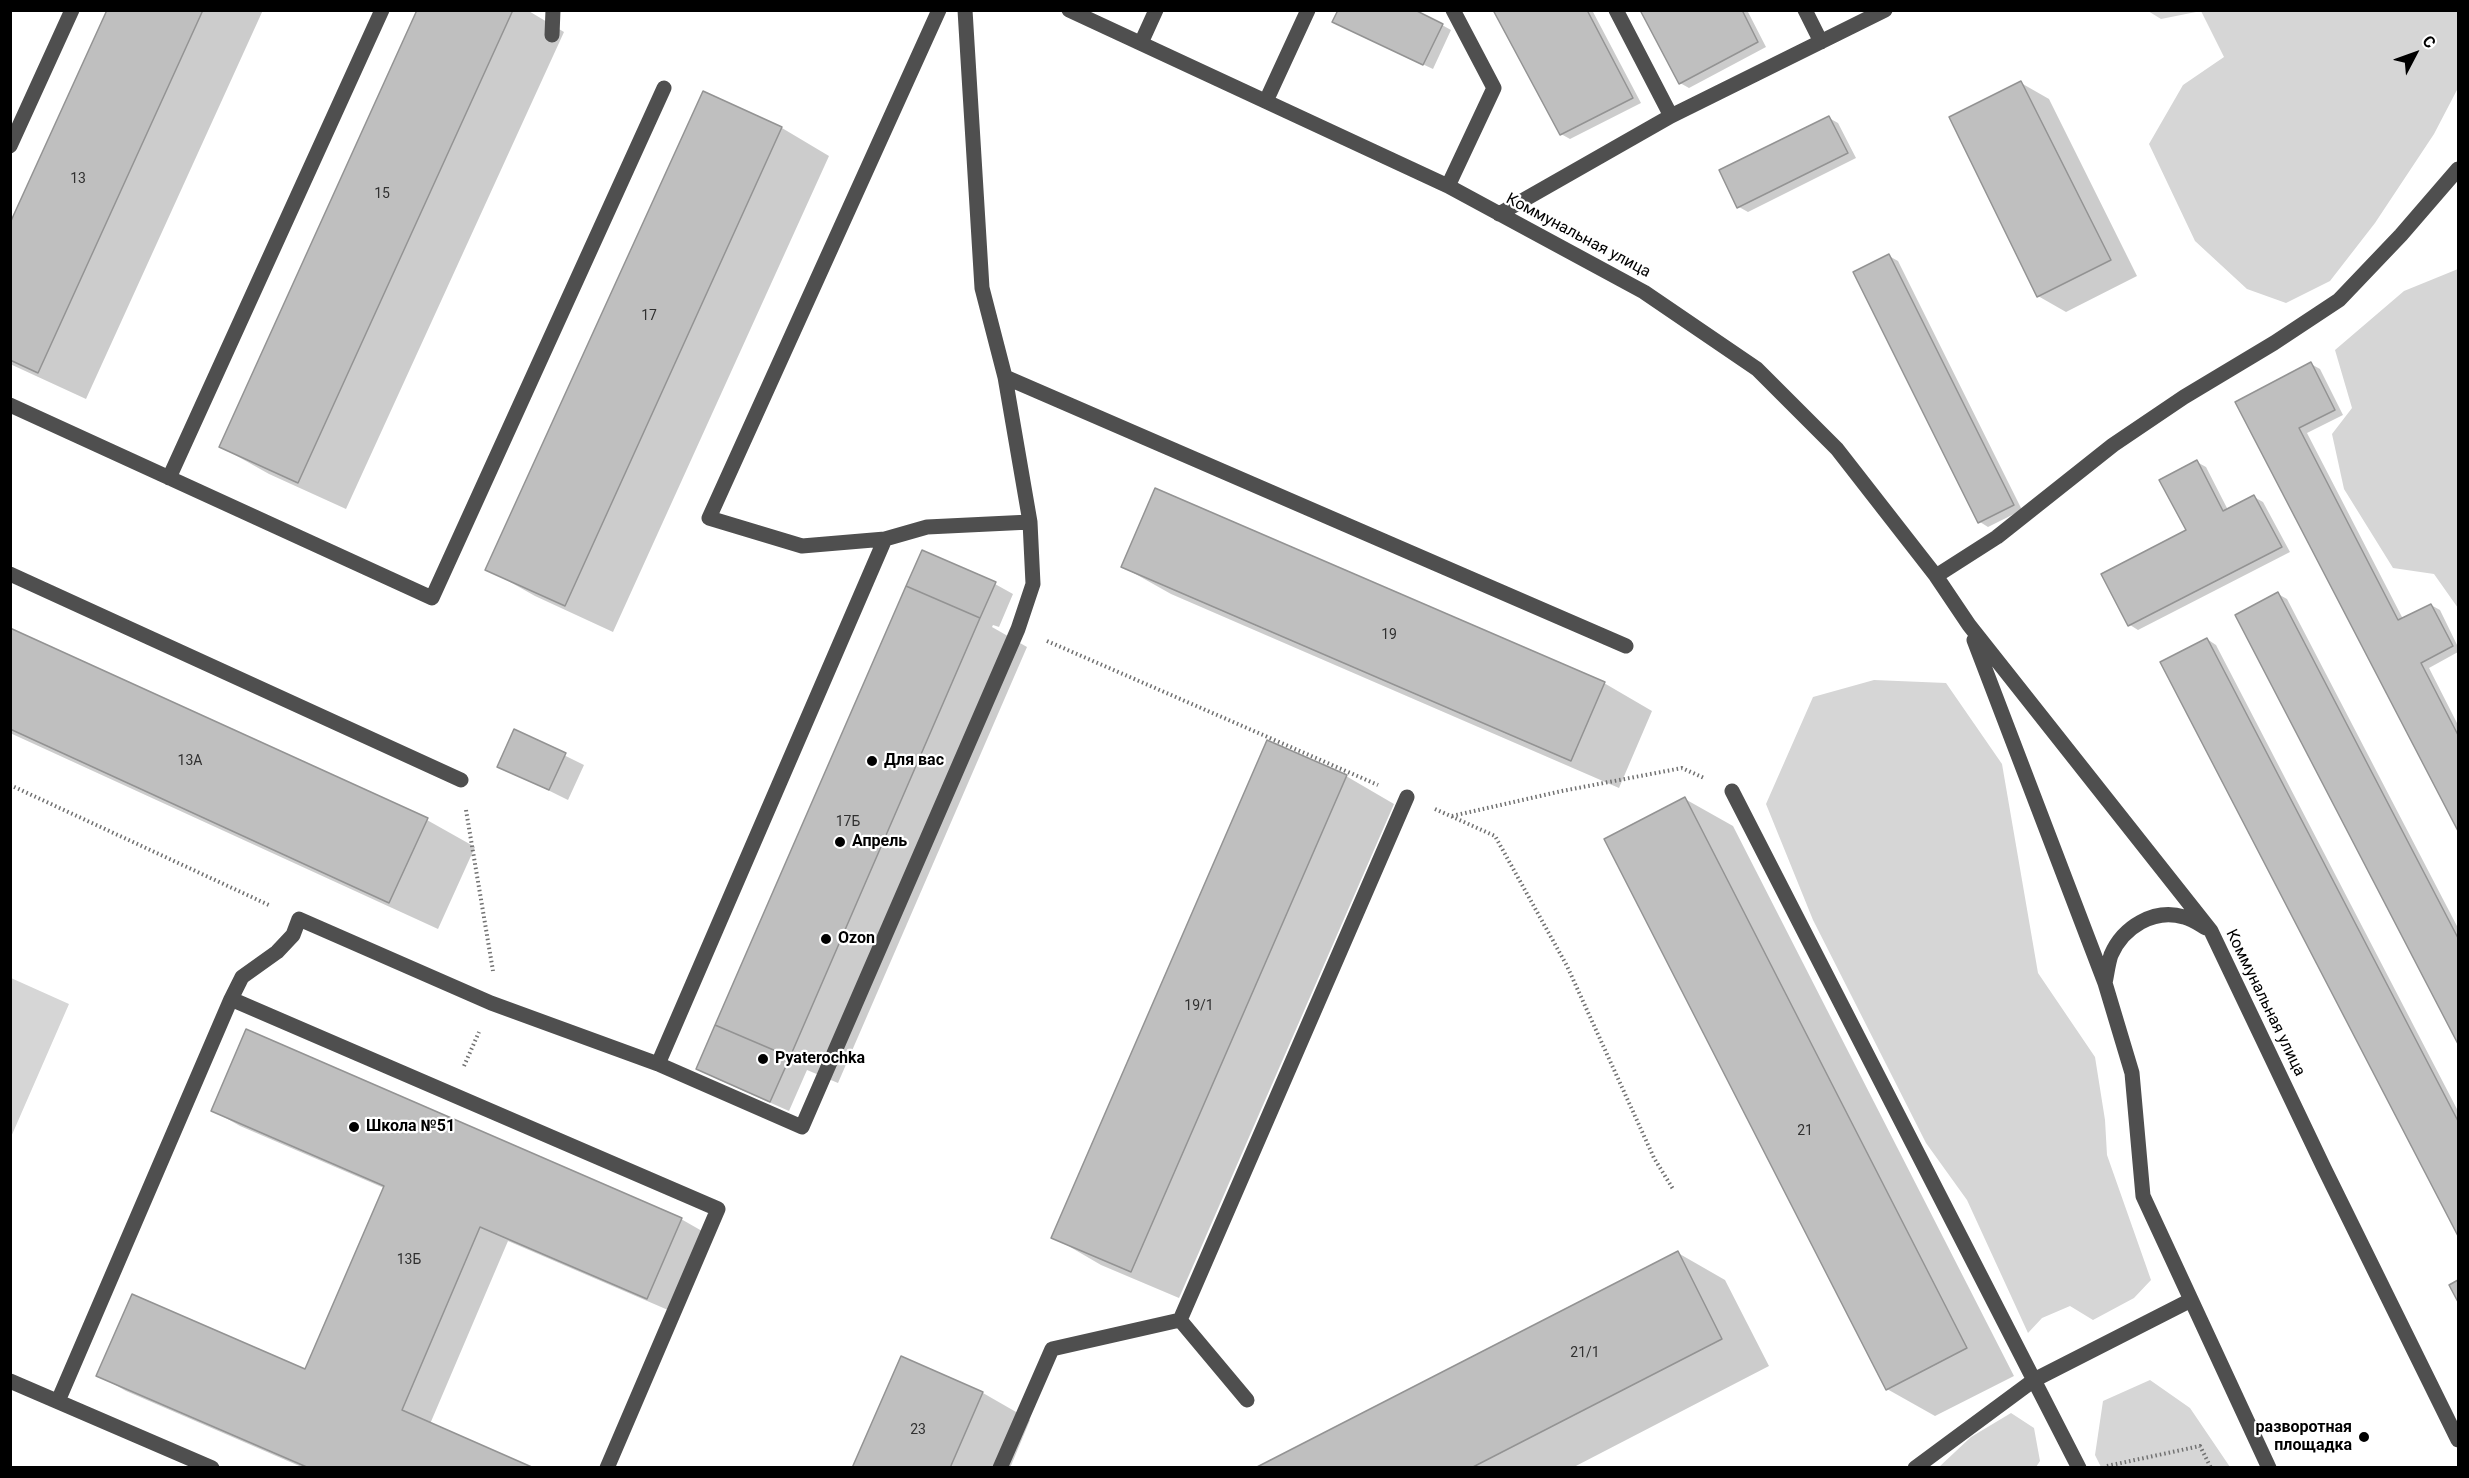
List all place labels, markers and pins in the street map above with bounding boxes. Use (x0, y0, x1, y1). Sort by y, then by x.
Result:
place label: Для вас (884, 751, 944, 771)
marker: Для вас (865, 754, 879, 768)
place label: Апрель (852, 832, 907, 852)
marker: Апрель (833, 835, 847, 849)
place label: Ozon (838, 929, 875, 949)
marker: Ozon (819, 932, 833, 946)
place label: Pyaterochka (775, 1049, 865, 1069)
marker: Pyaterochka (756, 1052, 770, 1066)
place label: Школа №51 (366, 1117, 455, 1137)
marker: Школа №51 (347, 1120, 361, 1134)
place label: разворотная площадка (2256, 1418, 2352, 1456)
marker: разворотная площадка (2357, 1430, 2371, 1444)

